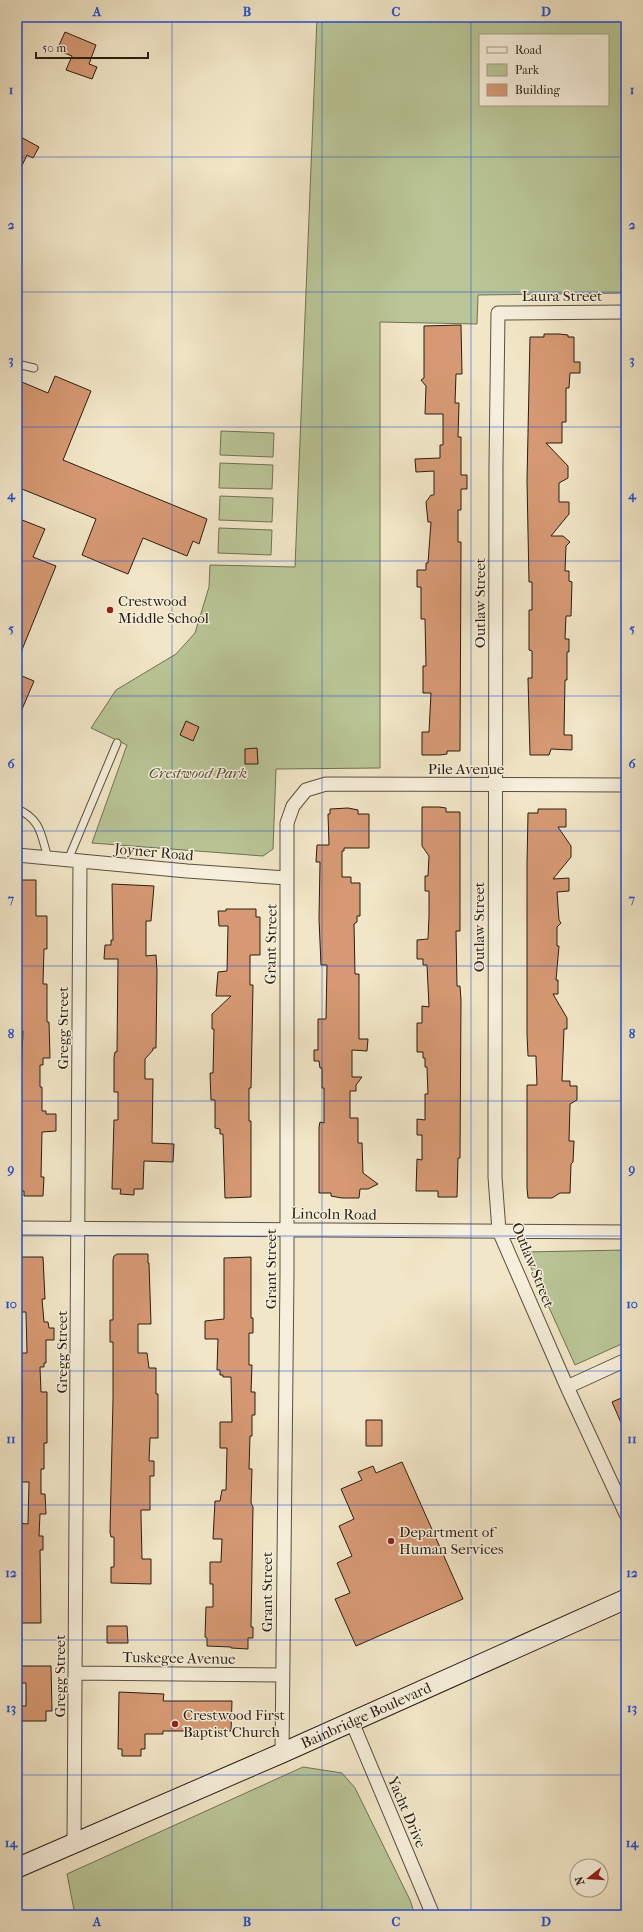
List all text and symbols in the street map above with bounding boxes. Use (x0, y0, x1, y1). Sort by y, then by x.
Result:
text: A (92, 4, 102, 19)
text: B (243, 4, 252, 19)
text: C (392, 4, 401, 19)
text: D (541, 4, 551, 19)
scale bar (36, 34, 148, 60)
legend (479, 34, 609, 106)
text: 50 m (42, 41, 66, 55)
text: Road (515, 43, 542, 57)
text: Park (515, 63, 540, 77)
text: 1 (9, 82, 14, 97)
text: 1 (630, 82, 635, 97)
text: Building (515, 83, 560, 97)
text: 2 (8, 217, 15, 232)
text: 2 (629, 217, 636, 232)
street label: Laura Street (522, 287, 603, 305)
text: 3 (8, 352, 14, 368)
text: 3 (629, 352, 635, 368)
text: 4 (6, 487, 16, 503)
text: 4 (627, 487, 637, 503)
street label: Outlaw Street (471, 557, 489, 648)
place label: Crestwood Middle School (118, 592, 209, 627)
marker: Crestwood Middle School (105, 605, 115, 615)
text: 5 (8, 621, 14, 636)
text: 5 (629, 621, 635, 636)
text: 6 (7, 756, 15, 771)
text: 6 (628, 756, 636, 771)
street label: Pile Avenue (428, 760, 505, 778)
park label: Crestwood Park (149, 764, 247, 782)
street label: Joyner Road (113, 839, 195, 865)
street label: Outlaw Street (470, 881, 488, 972)
text: 7 (7, 891, 15, 906)
text: 7 (628, 891, 636, 906)
street label: Grant Street (261, 903, 281, 985)
street label: Gregg Street (54, 986, 72, 1070)
text: 8 (8, 1026, 15, 1041)
text: 8 (629, 1026, 636, 1041)
text: 9 (7, 1161, 15, 1177)
text: 9 (628, 1161, 636, 1177)
street label: Lincoln Road (291, 1204, 378, 1224)
street label: Outlaw Street (508, 1220, 559, 1311)
street label: Grant Street (262, 1228, 280, 1309)
text: 10 (5, 1296, 17, 1311)
text: 10 (626, 1296, 638, 1311)
street label: Gregg Street (53, 1310, 71, 1394)
text: 11 (6, 1431, 16, 1446)
text: 11 (627, 1431, 637, 1446)
place label: Department of Human Services (399, 1523, 504, 1558)
marker: Department of Human Services (386, 1536, 396, 1546)
street label: Grant Street (258, 1551, 276, 1632)
text: 12 (5, 1565, 17, 1580)
text: 12 (626, 1565, 638, 1580)
street label: Gregg Street (51, 1634, 69, 1718)
street label: Tuskegee Avenue (122, 1648, 236, 1668)
street label: Bainbridge Boulevard (298, 1678, 435, 1752)
text: 13 (6, 1700, 16, 1716)
text: 13 (627, 1700, 637, 1716)
place label: Crestwood First Baptist Church (183, 1706, 286, 1741)
marker: Crestwood First Baptist Church (170, 1719, 180, 1729)
street label: Yacht Drive (383, 1773, 430, 1851)
text: 14 (5, 1835, 18, 1851)
text: 14 (626, 1835, 639, 1851)
north arrow (569, 1858, 609, 1898)
text: N (572, 1874, 587, 1887)
text: A (92, 1914, 102, 1929)
text: B (243, 1914, 252, 1929)
text: C (392, 1914, 401, 1929)
text: D (541, 1914, 551, 1929)

